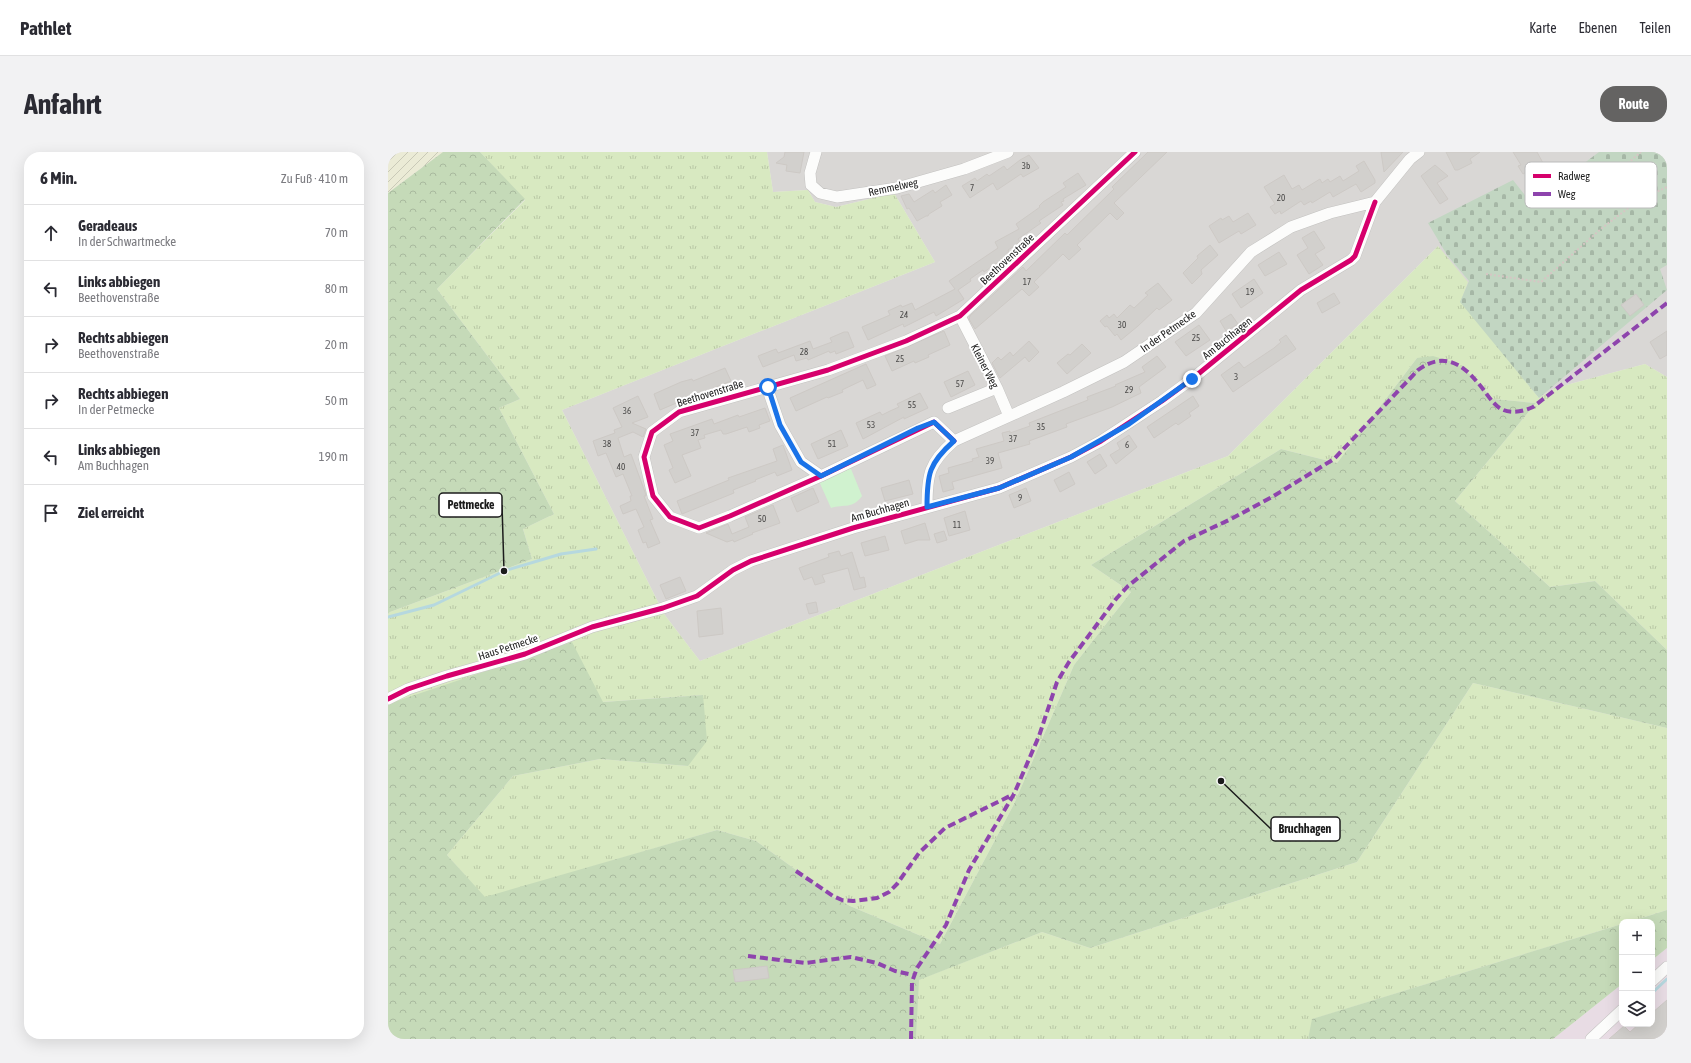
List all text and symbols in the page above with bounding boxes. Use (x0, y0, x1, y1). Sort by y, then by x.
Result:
text: Pathlet (20, 17, 71, 39)
text: Karte (1529, 20, 1556, 36)
text: Ebenen (1578, 20, 1617, 36)
text: Teilen (1639, 20, 1671, 36)
button: Route (1600, 86, 1667, 122)
text: Anfahrt (24, 88, 102, 120)
house number: 3b (1022, 161, 1030, 171)
legend (1525, 162, 1657, 208)
text: 6 Min. (40, 168, 77, 188)
text: Radweg (1558, 170, 1590, 182)
text: Zu Fuß · 410 m (281, 171, 348, 186)
street label: Remmelweg (867, 176, 919, 198)
house number: 7 (970, 183, 974, 193)
text: Weg (1558, 188, 1576, 200)
house number: 20 (1277, 193, 1285, 203)
text: Geradeaus (78, 217, 137, 234)
icon: ahead (40, 222, 62, 244)
text: 70 m (325, 225, 348, 240)
street label: Beethovenstraße (978, 231, 1036, 287)
text: In der Schwartmecke (78, 234, 176, 249)
text: Links abbiegen (78, 273, 160, 290)
house number: 17 (1023, 277, 1031, 287)
icon: left (40, 278, 62, 300)
text: 80 m (325, 281, 348, 296)
house number: 19 (1246, 287, 1254, 297)
text: Beethovenstraße (78, 290, 159, 305)
street label: In der Petmecke (1138, 308, 1198, 354)
house number: 24 (900, 310, 908, 320)
street label: Am Buchhagen (1200, 314, 1254, 362)
house number: 30 (1118, 320, 1126, 330)
text: Rechts abbiegen (78, 329, 168, 346)
house number: 25 (1192, 333, 1200, 343)
icon: right (40, 334, 62, 356)
text: 20 m (325, 337, 348, 352)
street label: Kleiner Weg (969, 342, 1001, 390)
text: Beethovenstraße (78, 346, 159, 361)
house number: 28 (800, 347, 808, 357)
house number: 25 (896, 354, 904, 364)
route end (1183, 370, 1201, 388)
house number: 3 (1234, 372, 1238, 382)
street label: Beethovenstraße (675, 377, 745, 409)
route start (759, 378, 777, 396)
house number: 57 (956, 379, 964, 389)
text: Rechts abbiegen (78, 385, 168, 402)
house number: 29 (1125, 385, 1133, 395)
icon: right (40, 390, 62, 412)
text: 50 m (325, 393, 348, 408)
house number: 55 (908, 400, 916, 410)
text: In der Petmecke (78, 402, 154, 417)
house number: 36 (623, 406, 631, 416)
house number: 53 (867, 420, 875, 430)
house number: 35 (1037, 422, 1045, 432)
house number: 37 (691, 428, 699, 438)
house number: 37 (1009, 434, 1017, 444)
house number: 38 (603, 439, 611, 449)
house number: 51 (828, 439, 836, 449)
house number: 6 (1125, 440, 1129, 450)
text: Links abbiegen (78, 441, 160, 458)
icon: left (40, 446, 62, 468)
text: 190 m (319, 449, 348, 464)
house number: 39 (986, 456, 994, 466)
text: Am Buchhagen (78, 458, 149, 473)
house number: 40 (617, 462, 625, 472)
callout: Pettmecke (439, 493, 502, 517)
house number: 9 (1018, 493, 1022, 503)
street label: Am Buchhagen (849, 496, 911, 524)
text: Pettmecke (447, 498, 495, 512)
icon: arrive (40, 502, 62, 524)
text: Ziel erreicht (78, 504, 144, 521)
house number: 50 (758, 514, 766, 524)
house number: 11 (953, 520, 961, 530)
street label: Haus Petmecke (477, 632, 539, 662)
callout: Bruchhagen (1271, 817, 1340, 841)
text: Bruchhagen (1279, 822, 1332, 836)
map controls (1619, 919, 1655, 1027)
button: + (1619, 919, 1655, 955)
button: − (1619, 955, 1655, 991)
button: layers (1619, 991, 1655, 1027)

